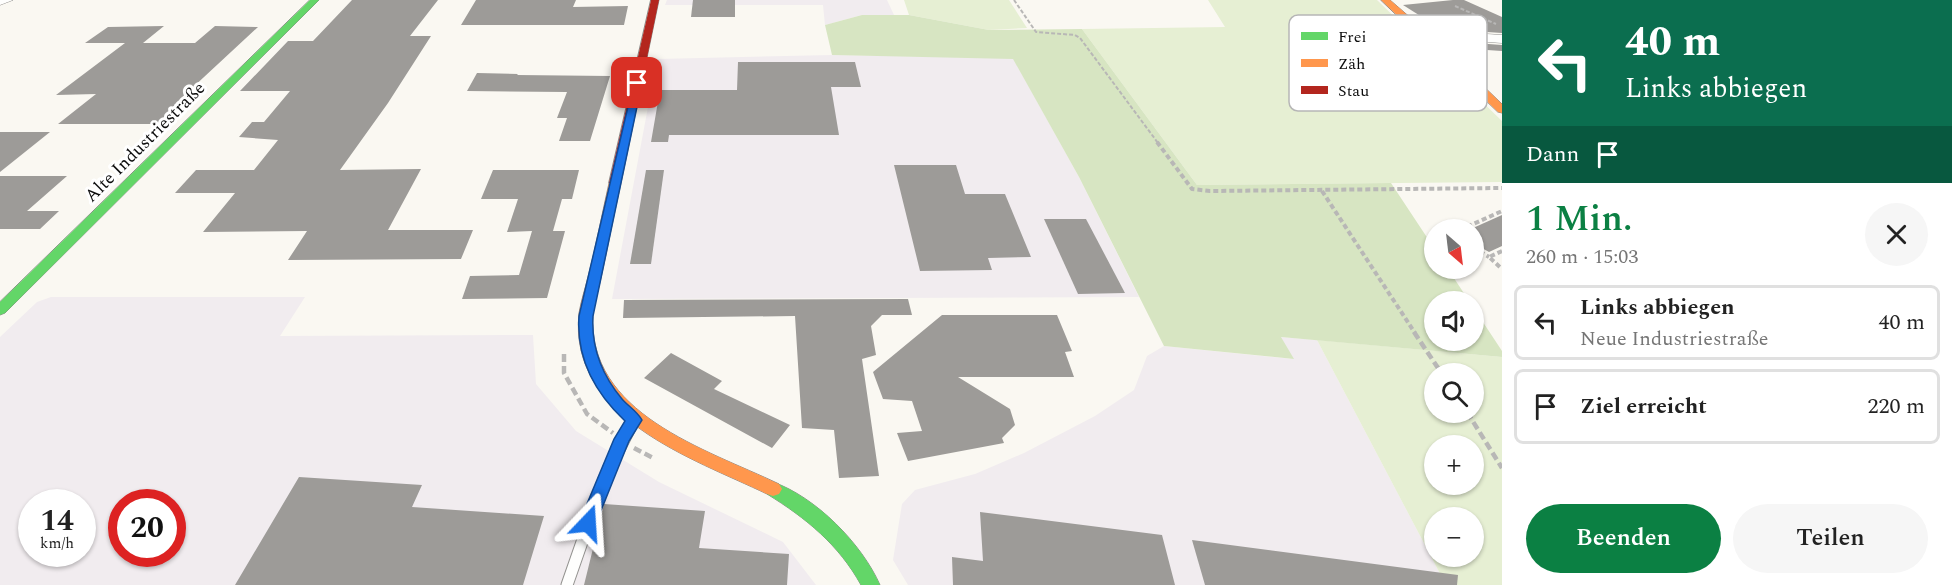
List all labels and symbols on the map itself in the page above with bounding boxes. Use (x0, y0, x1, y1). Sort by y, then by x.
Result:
legend (1289, 15, 1487, 111)
text: Frei (1338, 25, 1366, 49)
text: Zäh (1338, 52, 1365, 76)
pin (611, 57, 662, 108)
street label: Alte Industriestraße (78, 75, 212, 209)
text: Stau (1338, 79, 1369, 103)
north arrow (1424, 219, 1484, 279)
speed limit sign: 20 (108, 489, 186, 567)
position arrow (556, 491, 620, 555)

